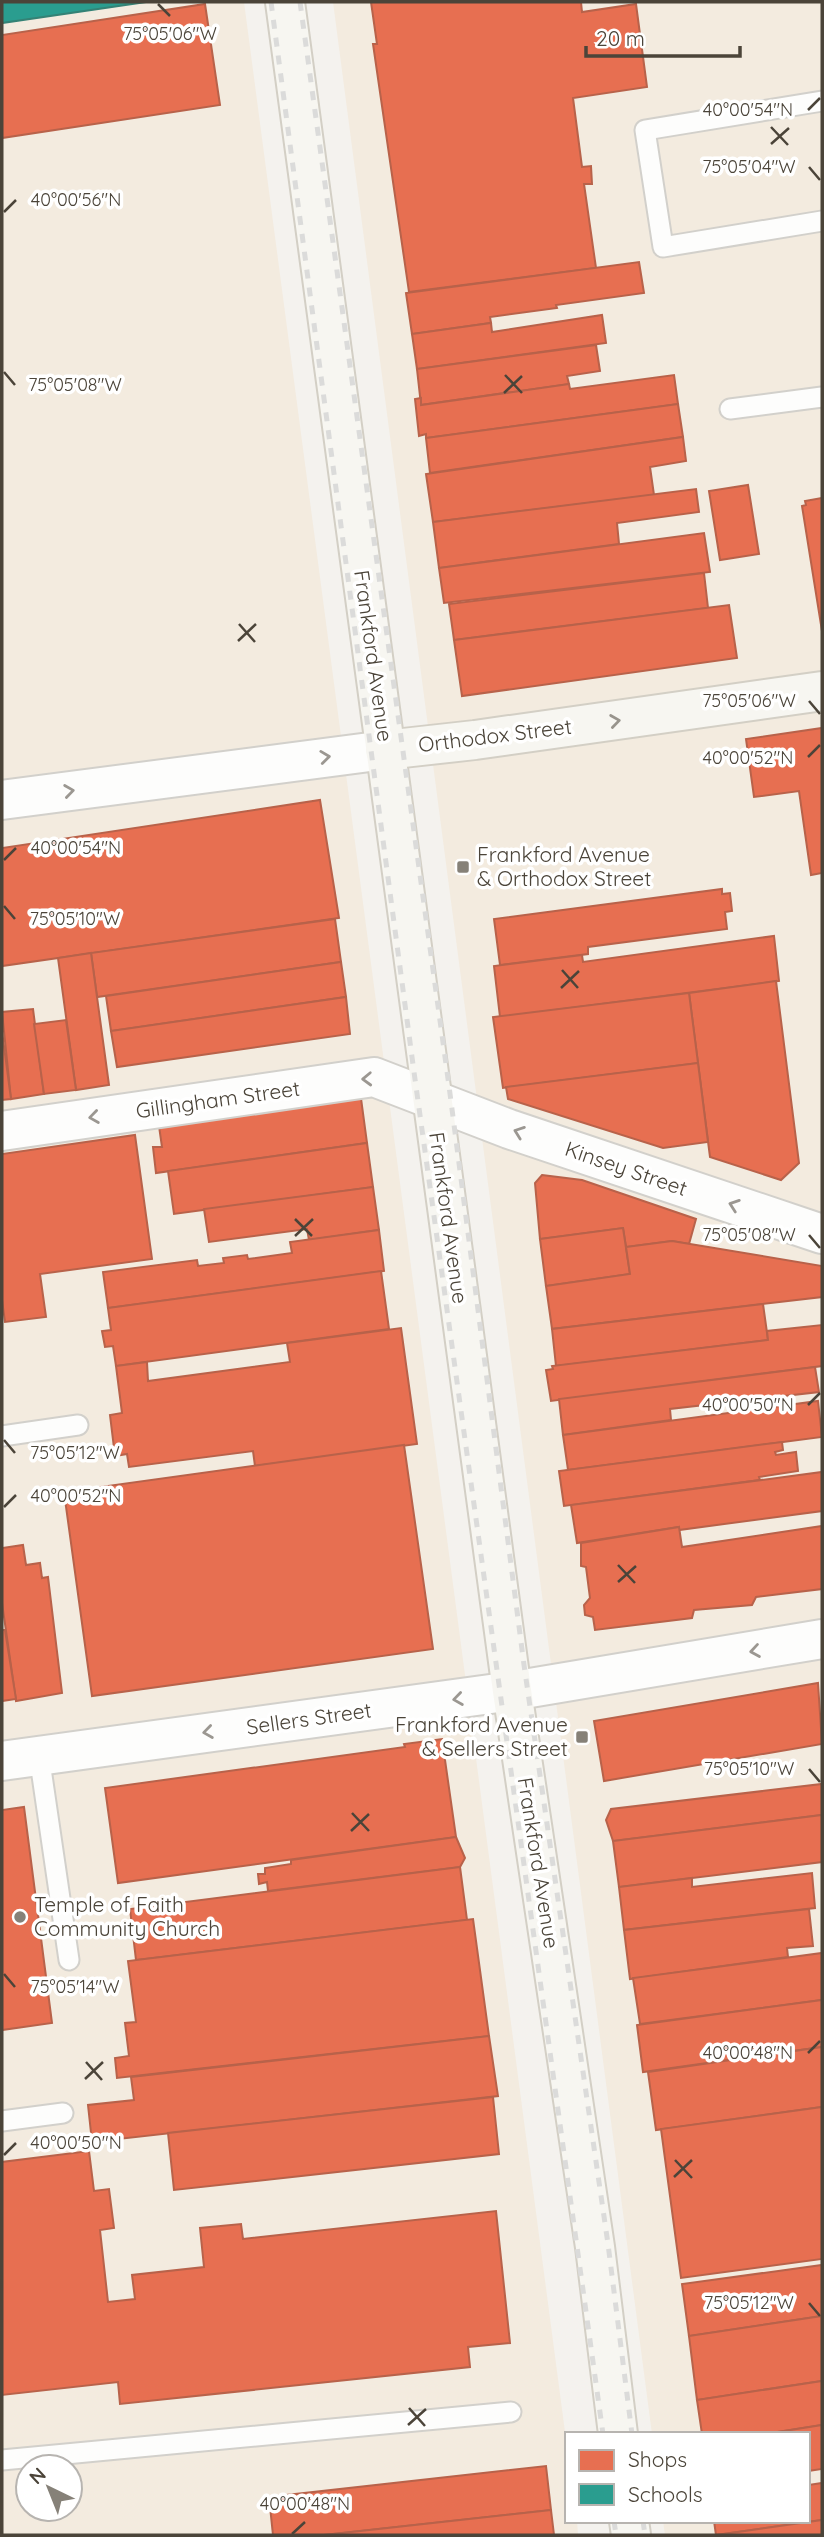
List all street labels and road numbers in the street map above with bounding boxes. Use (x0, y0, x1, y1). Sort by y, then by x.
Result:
street label: Frankford Avenue (349, 568, 399, 743)
street label: Orthodox Street (417, 713, 573, 757)
street label: Gillingham Street (134, 1075, 302, 1123)
street label: Frankford Avenue (424, 1130, 474, 1305)
street label: Kinsey Street (562, 1135, 691, 1201)
street label: Sellers Street (245, 1696, 373, 1740)
street label: Frankford Avenue (513, 1775, 565, 1950)

